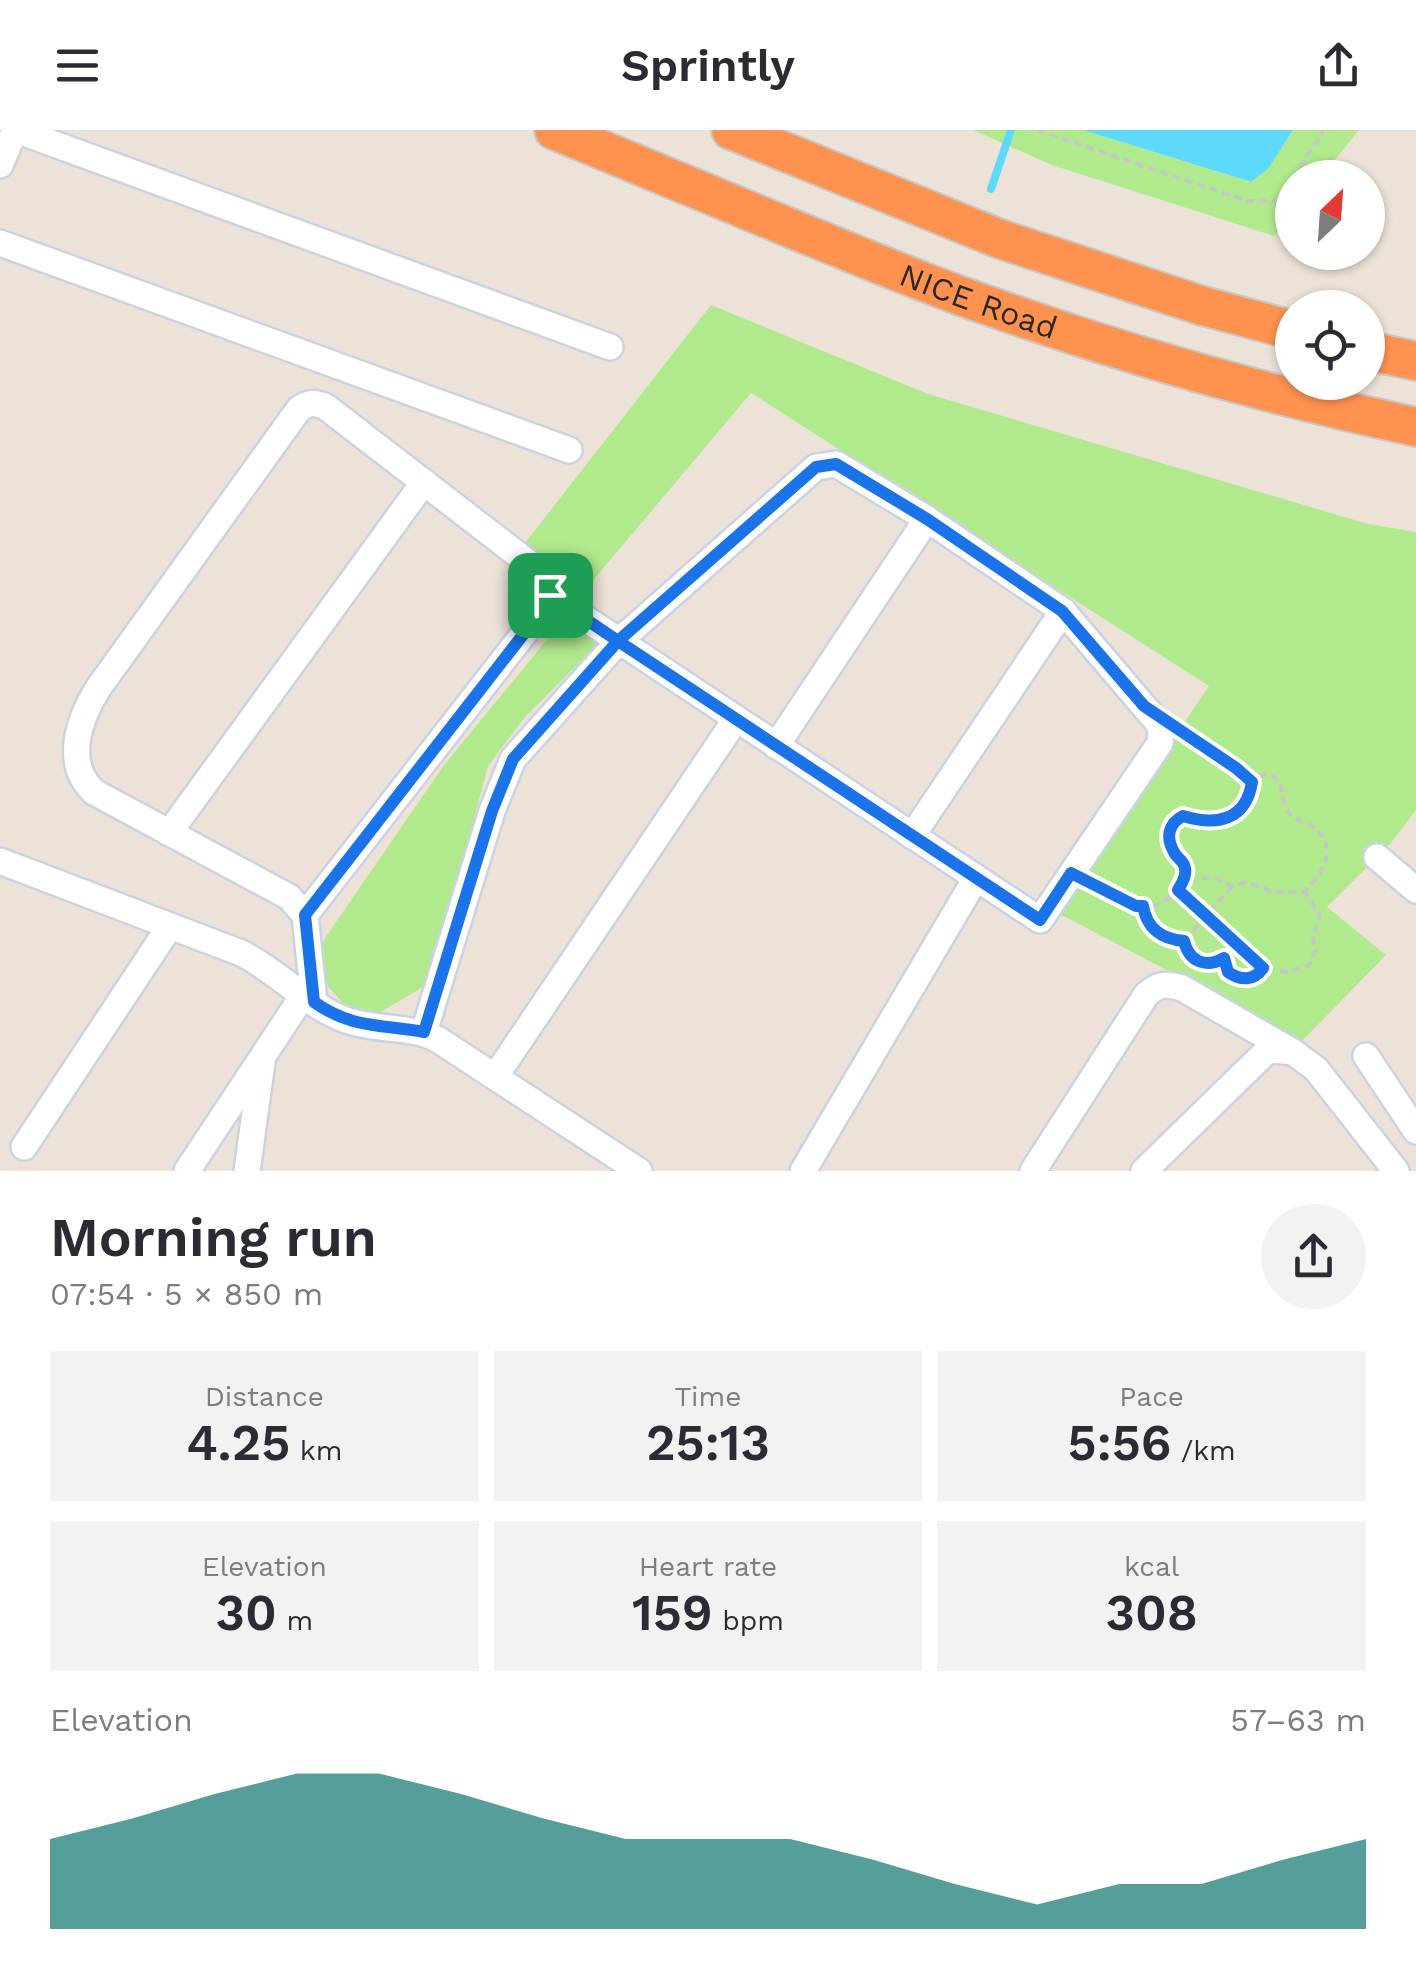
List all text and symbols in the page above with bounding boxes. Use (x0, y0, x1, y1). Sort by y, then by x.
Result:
icon: menu (50, 38, 105, 93)
icon: share (1311, 38, 1366, 93)
text: Sprintly (621, 39, 795, 92)
north arrow (1275, 160, 1385, 270)
map controls (1275, 160, 1385, 400)
street label: NICE Road (894, 256, 1062, 347)
button: locate (1275, 290, 1385, 400)
pin (508, 553, 593, 638)
icon: arrive (523, 568, 578, 623)
button: share (1261, 1204, 1366, 1309)
text: Morning run (50, 1205, 377, 1269)
text: 07:54 · 5 × 850 m (50, 1275, 323, 1313)
text: Distance (205, 1380, 324, 1413)
text: Time (675, 1380, 741, 1413)
text: Pace (1119, 1380, 1184, 1413)
text: 4.25 (186, 1413, 290, 1472)
text: 25:13 (646, 1413, 770, 1472)
text: 5:56 (1068, 1413, 1171, 1472)
text: km (290, 1434, 342, 1467)
text: /km (1171, 1434, 1236, 1467)
text: Elevation (202, 1550, 327, 1583)
text: Heart rate (639, 1550, 777, 1583)
text: kcal (1124, 1550, 1179, 1583)
text: 30 (216, 1583, 277, 1642)
text: 159 (632, 1583, 713, 1642)
text: 308 (1105, 1583, 1198, 1642)
text: m (277, 1604, 313, 1637)
text: bpm (713, 1604, 784, 1637)
text: Elevation (50, 1701, 193, 1739)
text: 57–63 m (1230, 1701, 1366, 1739)

